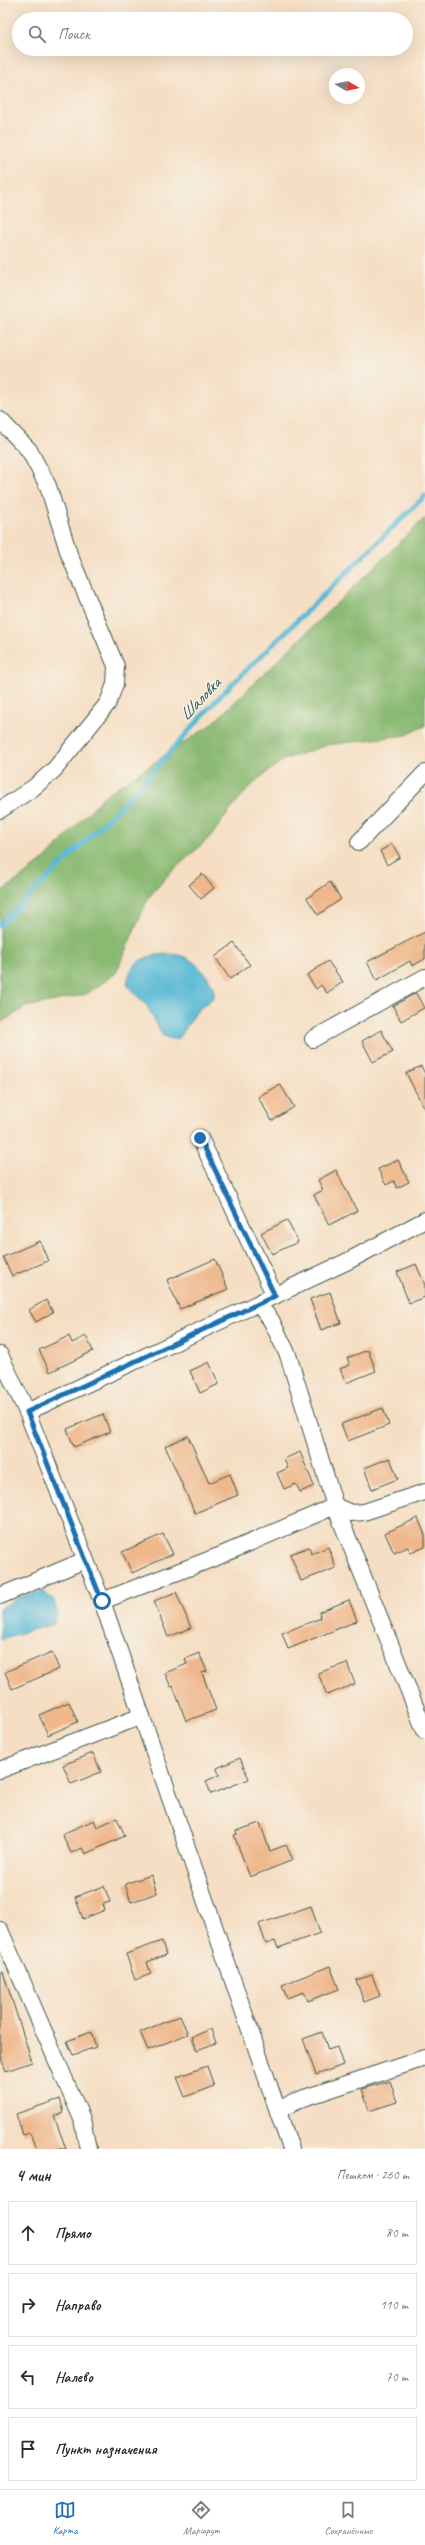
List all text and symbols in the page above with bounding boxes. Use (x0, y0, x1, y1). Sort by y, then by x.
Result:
search box (12, 12, 413, 56)
icon: search (26, 23, 48, 45)
text: Поиск (58, 25, 90, 44)
north arrow (329, 68, 365, 104)
water label: Шаловка (175, 671, 227, 725)
route end (191, 1129, 209, 1147)
route start (93, 1592, 111, 1610)
text: 4 мин (16, 2165, 51, 2186)
text: Пешком · 260 m (336, 2167, 409, 2183)
icon: ahead (17, 2222, 39, 2244)
text: Прямо (55, 2224, 91, 2243)
text: 80 m (386, 2225, 408, 2241)
icon: right (17, 2294, 39, 2316)
text: Направо (55, 2296, 101, 2315)
text: 110 m (380, 2297, 408, 2313)
icon: left (17, 2366, 39, 2388)
text: Налево (55, 2368, 93, 2387)
text: 70 m (386, 2369, 408, 2385)
icon: arrive (17, 2438, 39, 2460)
text: Пункт назначения (55, 2440, 157, 2459)
tab: Карта (53, 2499, 78, 2537)
tab: Маршрут (183, 2499, 219, 2537)
tab: Сохранённые (325, 2499, 372, 2537)

